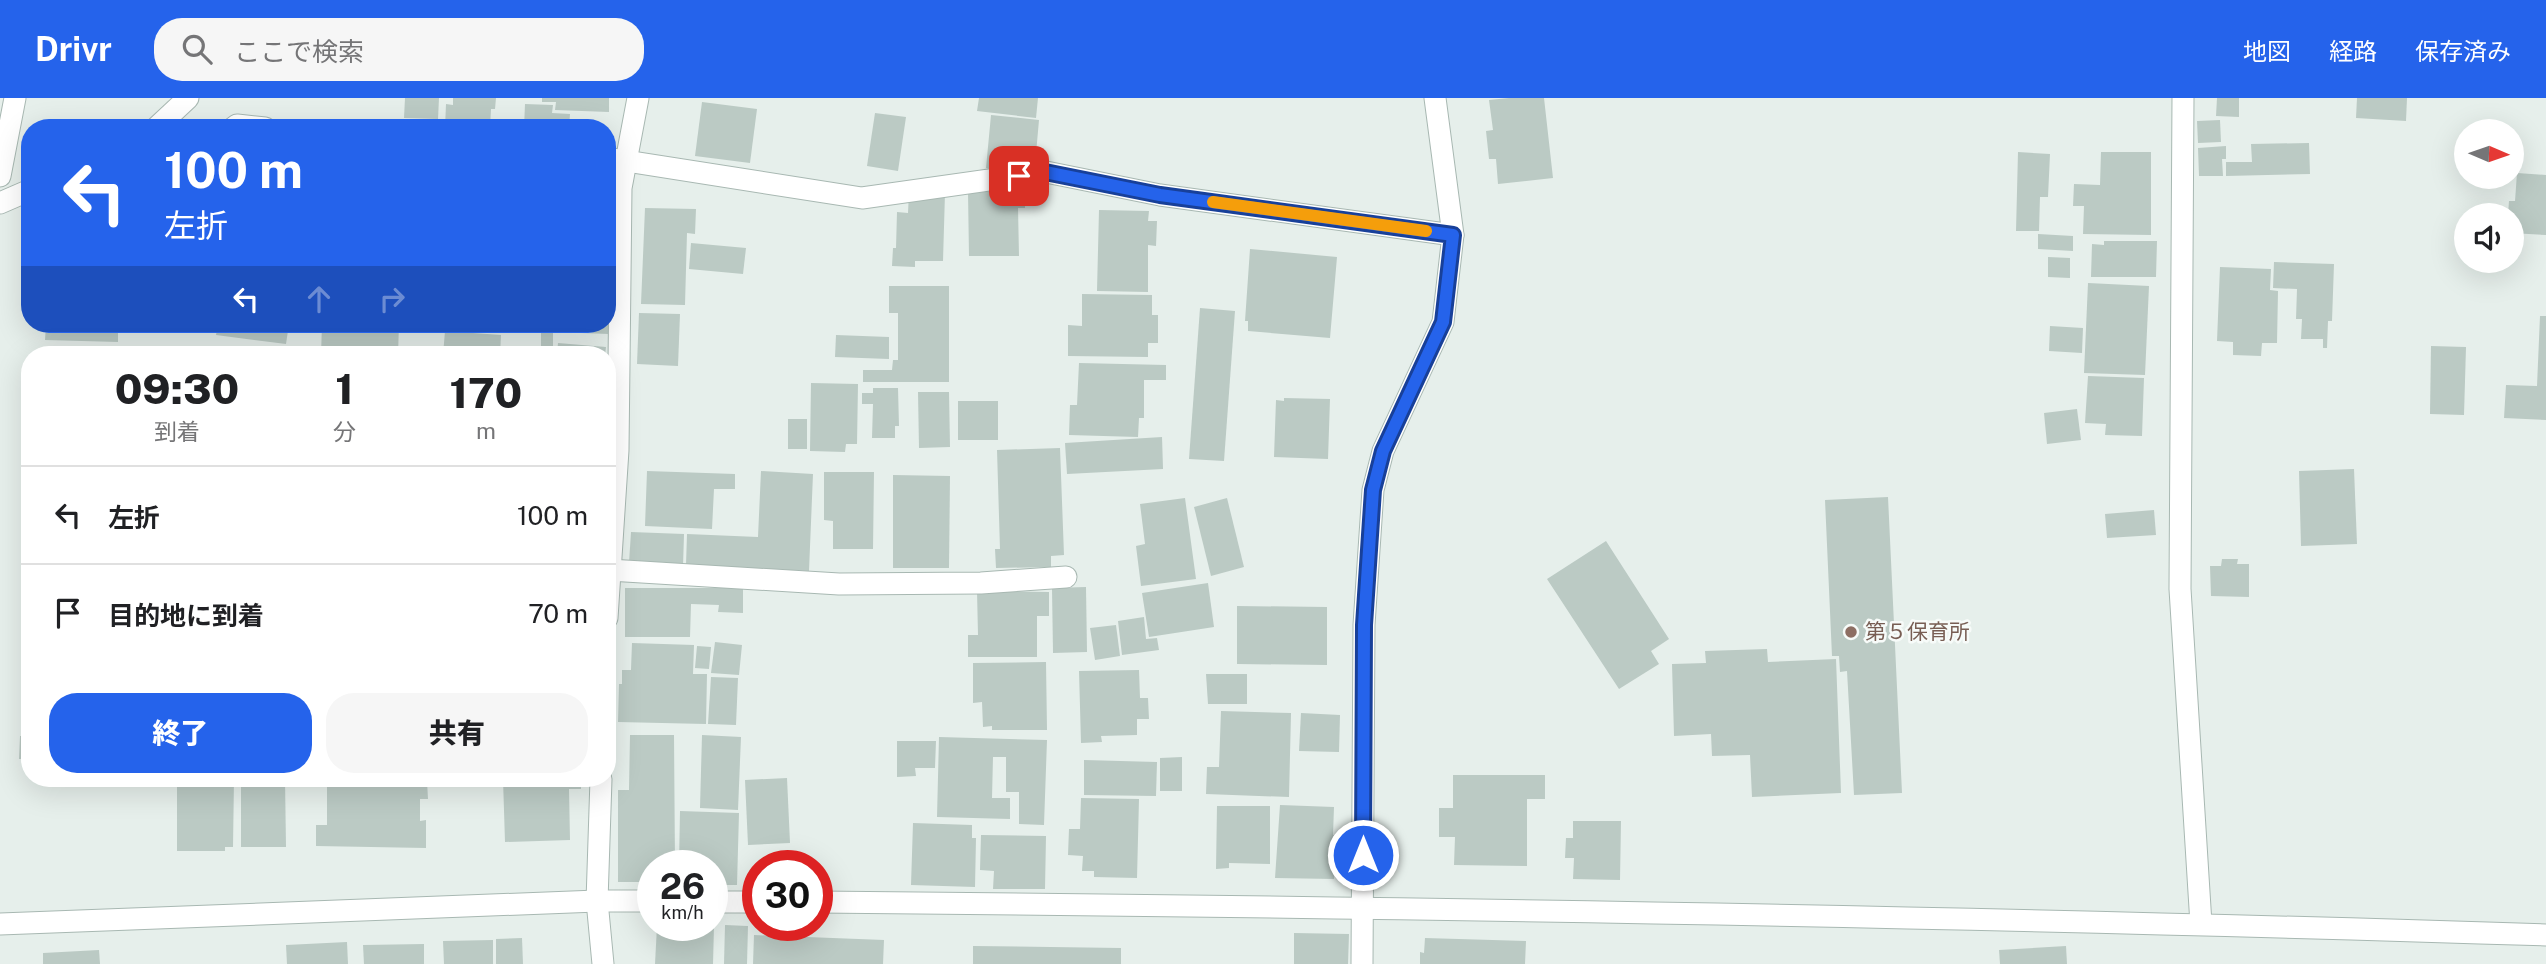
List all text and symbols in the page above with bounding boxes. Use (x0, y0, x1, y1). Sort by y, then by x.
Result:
search box (154, 18, 644, 81)
text: Drivr (35, 30, 112, 68)
icon: search (178, 30, 216, 68)
text: ここで検索 (234, 36, 364, 67)
text: 地図 (2243, 37, 2291, 65)
text: 経路 (2329, 37, 2377, 65)
text: 保存済み (2415, 37, 2511, 65)
north arrow (2454, 119, 2524, 189)
map controls (2454, 119, 2524, 273)
text: 100 m (164, 141, 303, 199)
pin (989, 146, 1049, 206)
icon: left (49, 147, 140, 238)
icon: arrive (1000, 157, 1038, 195)
button: sound (2454, 203, 2524, 273)
text: 左折 (164, 207, 228, 244)
icon: left (227, 280, 265, 318)
icon: ahead (300, 280, 338, 318)
icon: right (373, 280, 411, 318)
text: 09:30 (115, 364, 239, 413)
text: 1 (335, 364, 354, 413)
text: 170 (450, 368, 522, 417)
text: m (476, 417, 496, 444)
text: 到着 (154, 418, 200, 445)
text: 分 (333, 418, 356, 445)
icon: left (49, 496, 87, 534)
text: 100 m (517, 500, 588, 531)
text: 左折 (108, 502, 160, 533)
icon: arrive (49, 594, 87, 632)
text: 70 m (528, 598, 588, 629)
text: 目的地に到着 (108, 600, 264, 631)
place label: 第５保育所 (1865, 619, 1970, 644)
marker: 第５保育所 (1843, 624, 1859, 640)
button: 終了 (49, 693, 312, 773)
button: 共有 (326, 693, 588, 773)
position arrow (1326, 818, 1400, 892)
speed limit sign: 30 (742, 850, 833, 941)
text: 26 (660, 866, 705, 907)
text: km/h (661, 902, 704, 923)

